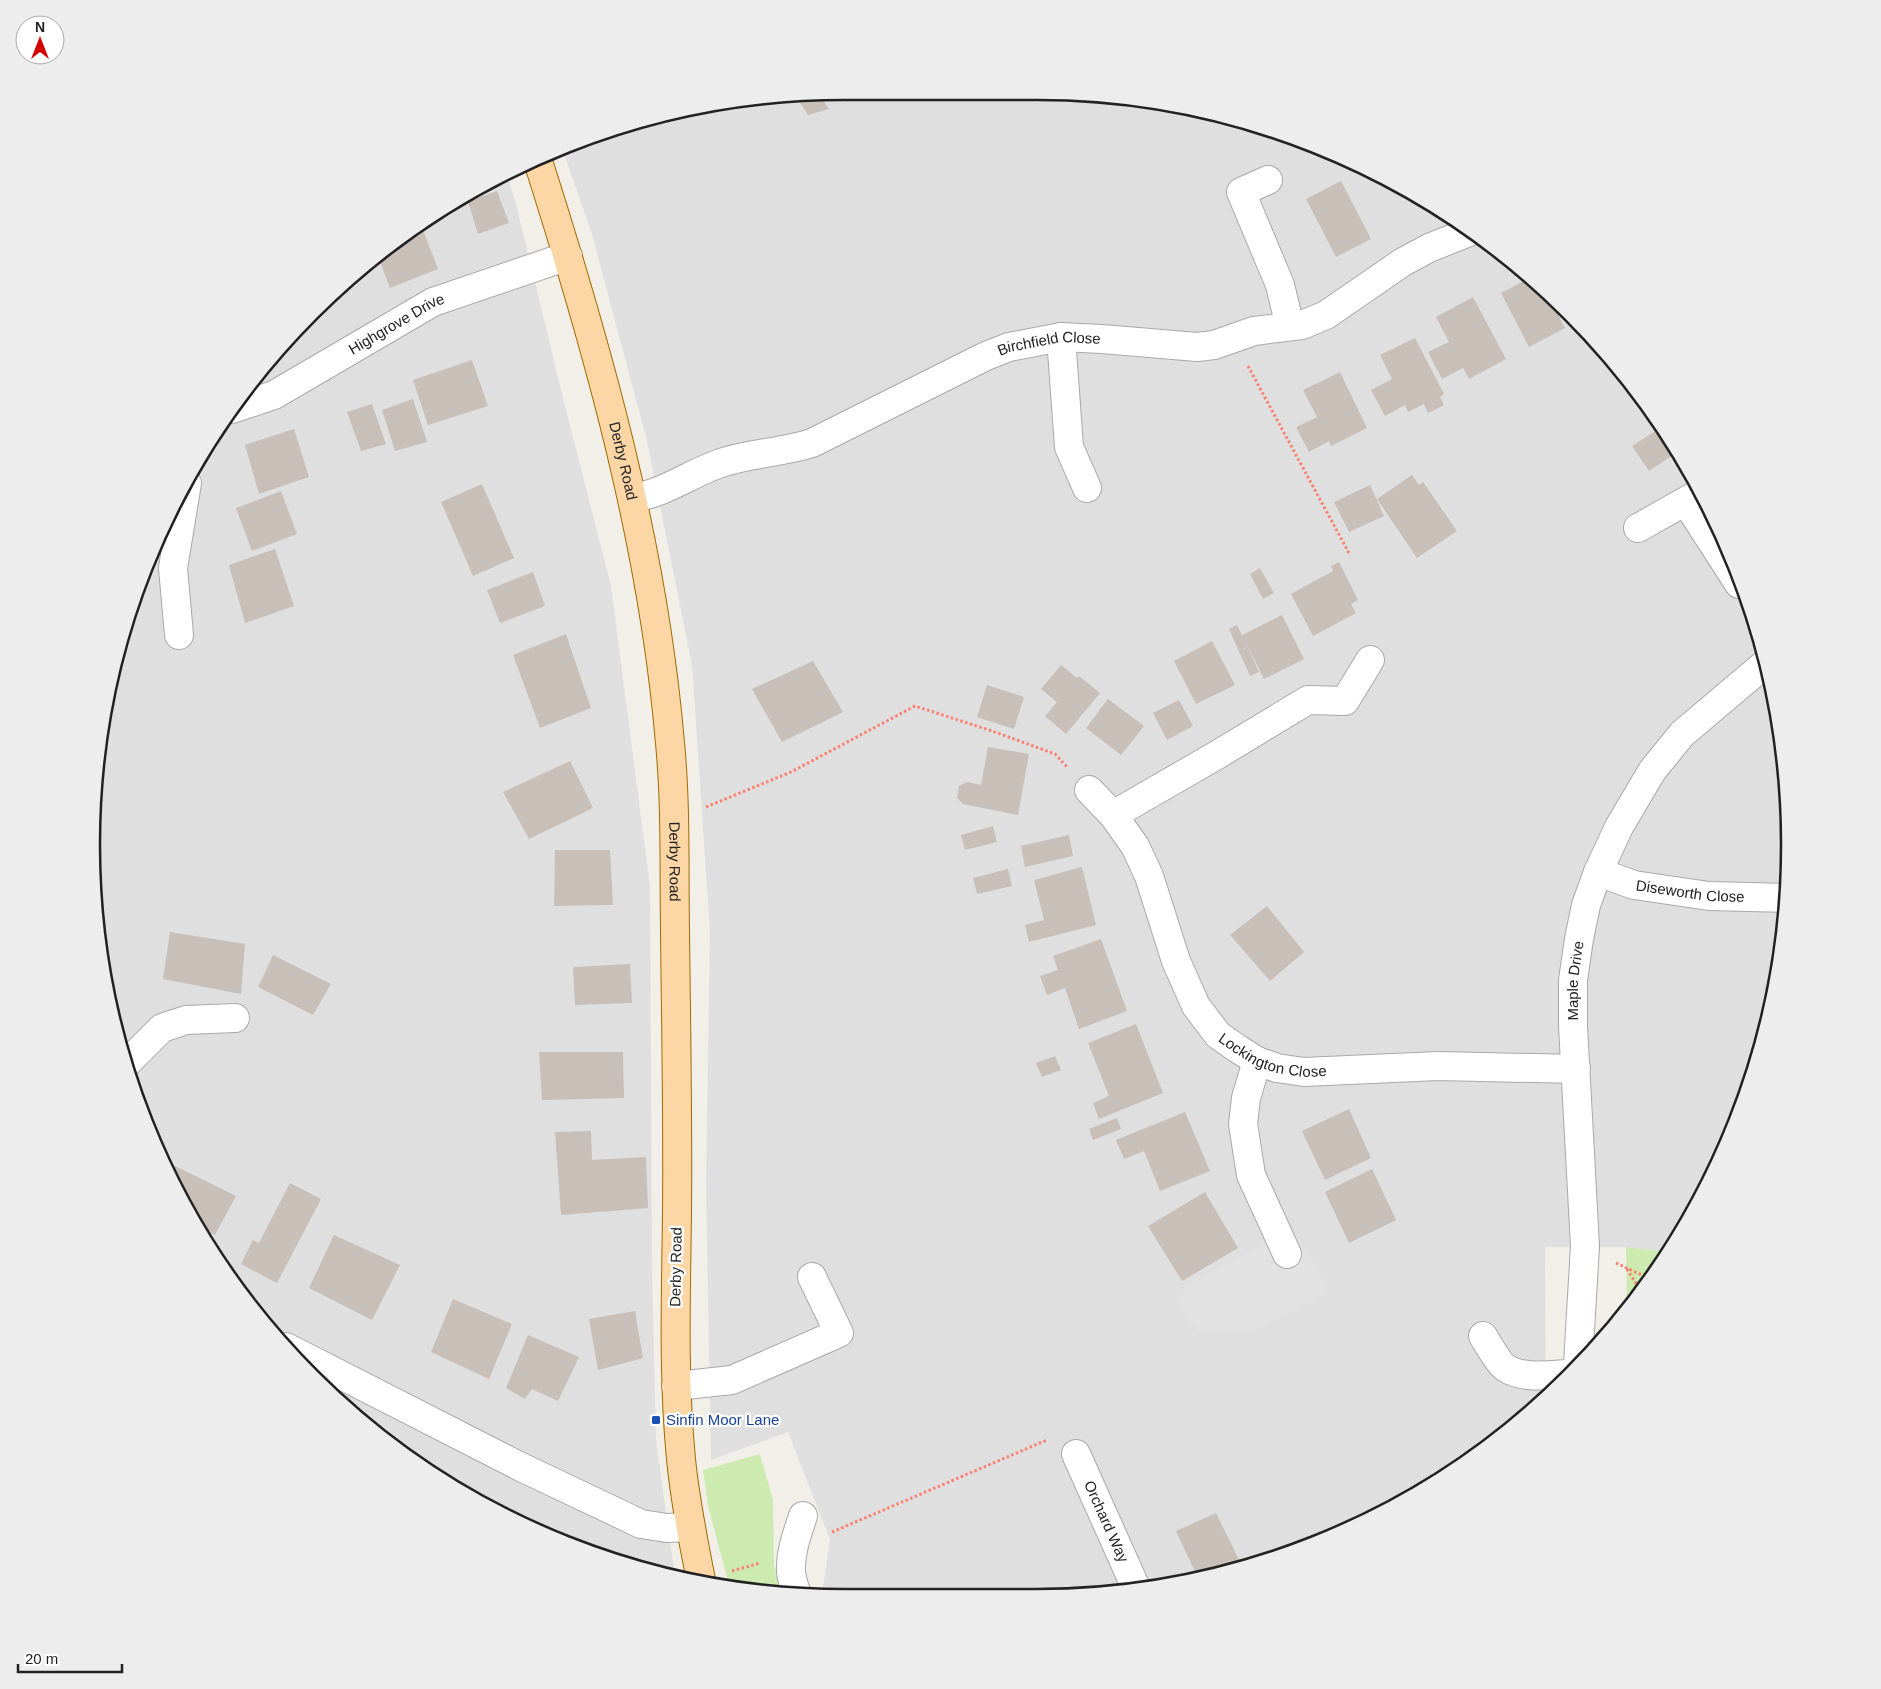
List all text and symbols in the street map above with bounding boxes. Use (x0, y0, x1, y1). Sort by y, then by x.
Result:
north arrow (15, 15, 65, 65)
text: N (35, 19, 45, 35)
street label: Highgrove Drive (345, 290, 446, 358)
street label: Birchfield Close (995, 328, 1101, 359)
street label: Derby Road (606, 420, 641, 502)
street label: Derby Road (666, 821, 684, 902)
street label: Diseworth Close (1635, 876, 1745, 905)
street label: Maple Drive (1564, 940, 1587, 1021)
street label: Lockington Close (1216, 1029, 1327, 1080)
street label: Derby Road (666, 1227, 685, 1307)
place label: Sinfin Moor Lane (666, 1411, 779, 1428)
marker: Sinfin Moor Lane (650, 1414, 662, 1426)
street label: Orchard Way (1081, 1478, 1133, 1565)
scale bar (18, 1642, 121, 1674)
text: 20 m (25, 1650, 58, 1667)

